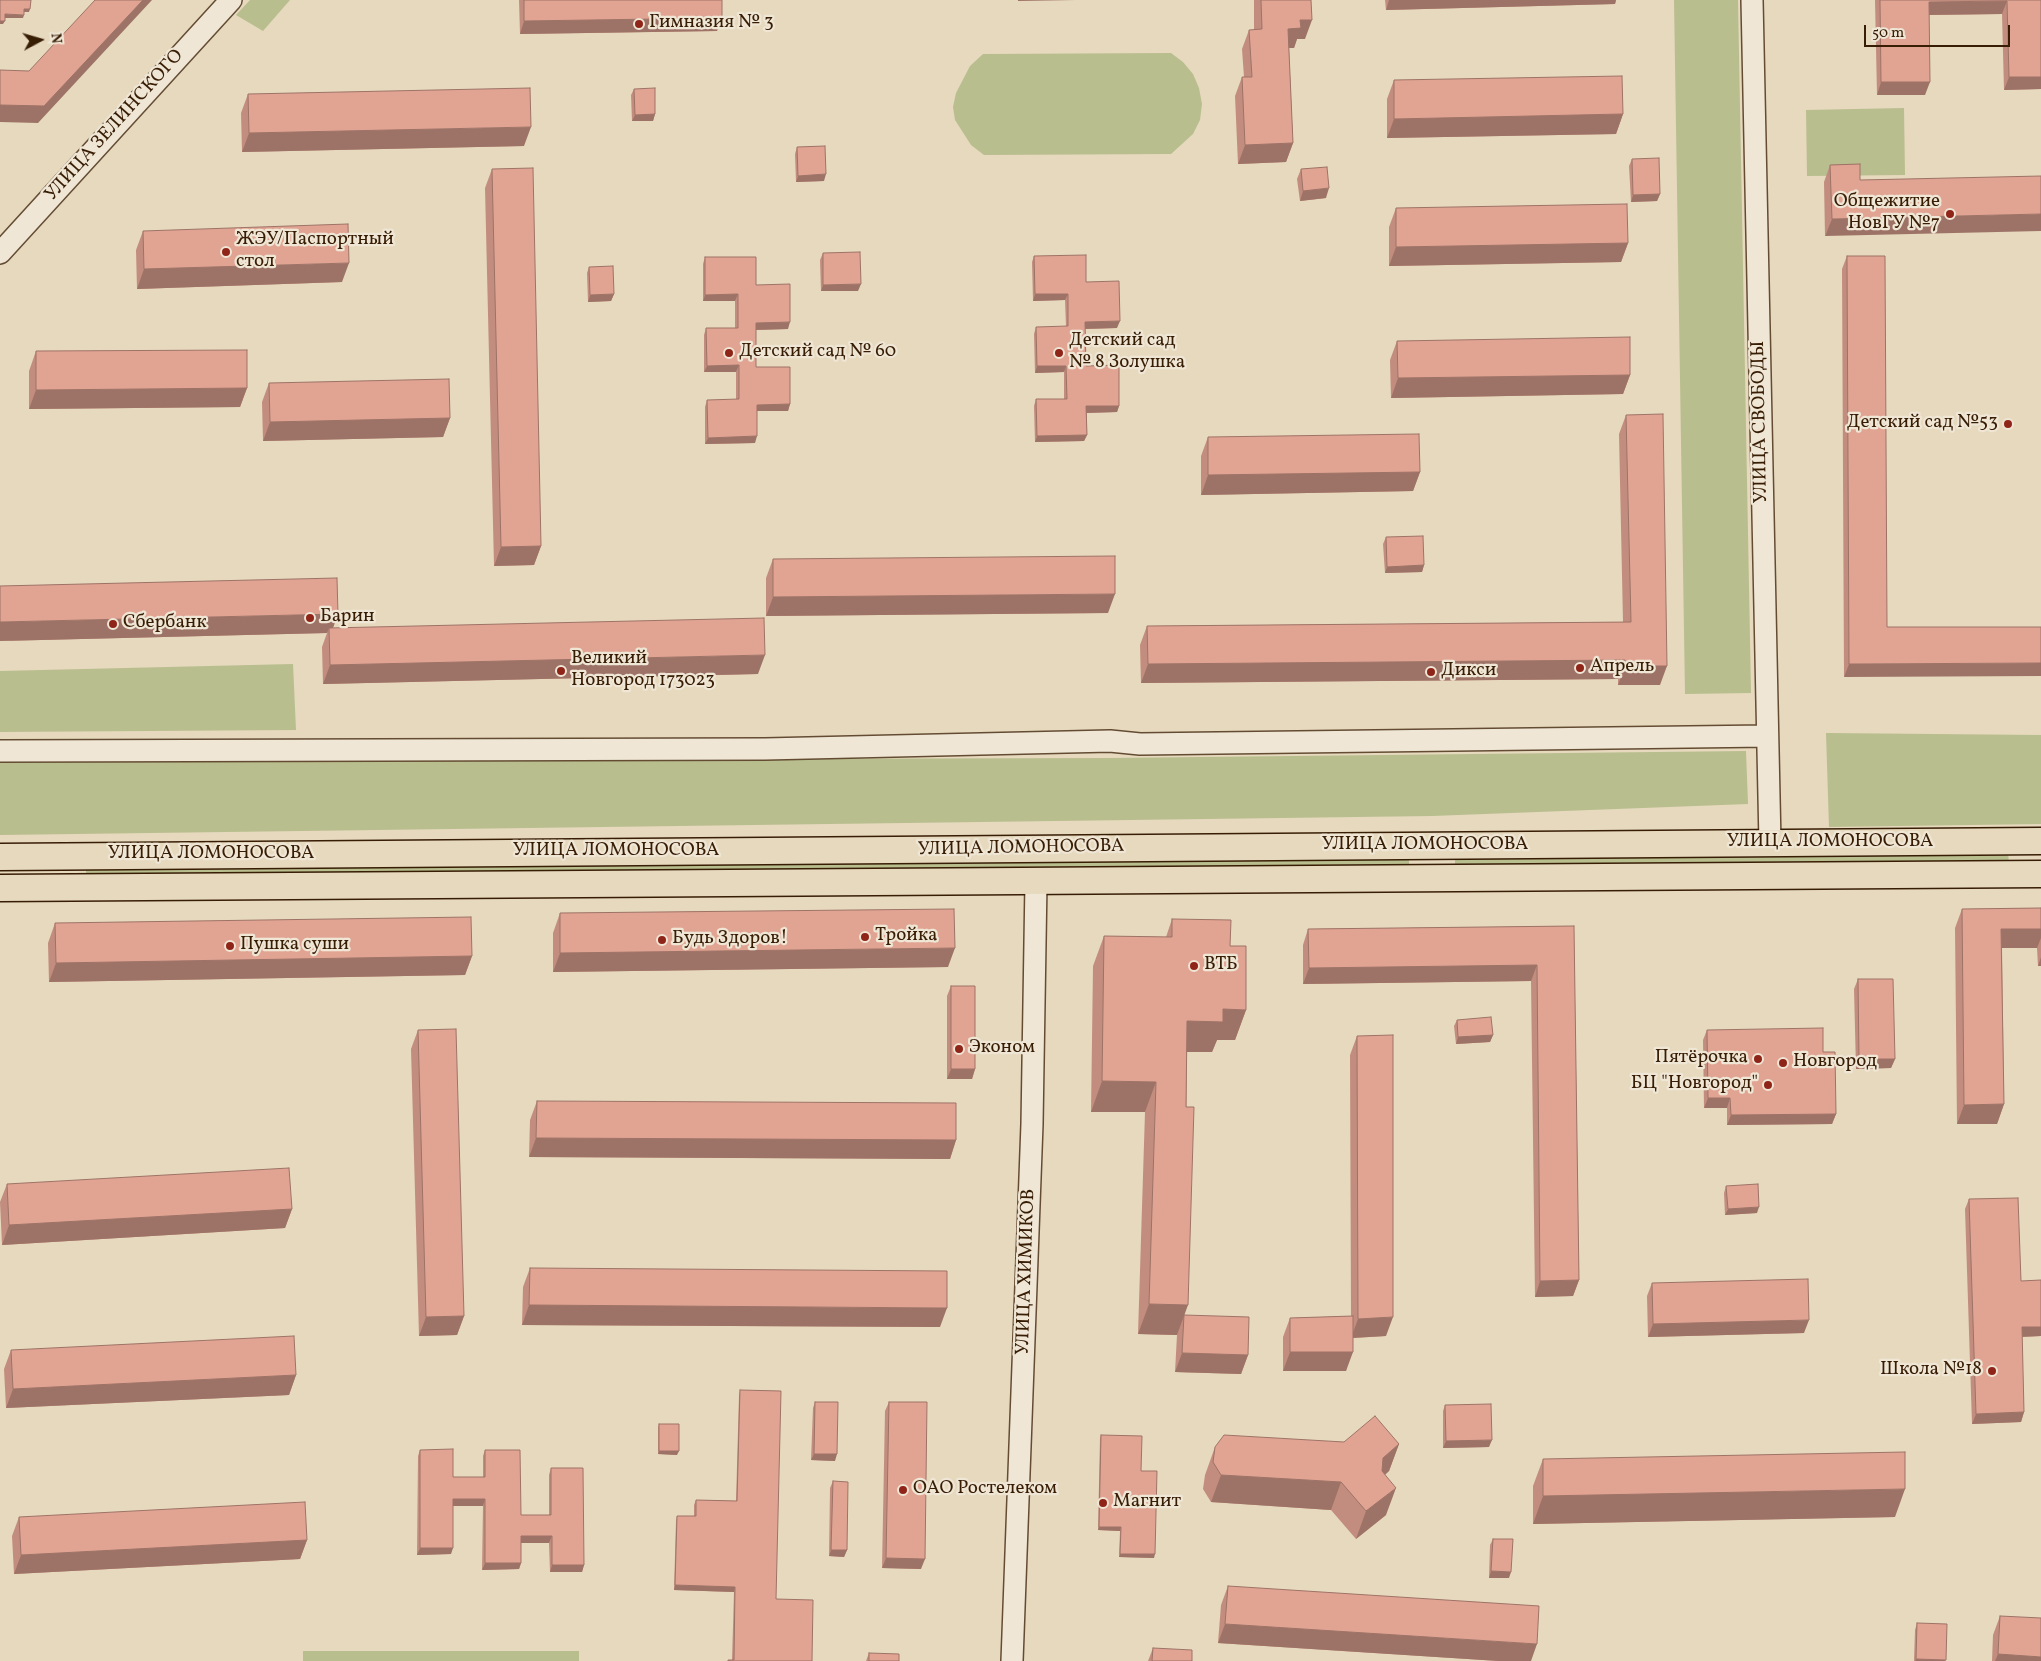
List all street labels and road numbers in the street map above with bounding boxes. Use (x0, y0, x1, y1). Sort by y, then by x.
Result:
street label: УЛИЦА ЗЕЛИНСКОГО (41, 45, 189, 207)
street label: УЛИЦА СВОБОДЫ (1748, 340, 1774, 504)
street label: УЛИЦА ЛОМОНОСОВА (1727, 832, 1933, 854)
street label: УЛИЦА ЛОМОНОСОВА (1322, 835, 1528, 857)
street label: УЛИЦА ЛОМОНОСОВА (918, 836, 1124, 862)
street label: УЛИЦА ЛОМОНОСОВА (513, 841, 719, 863)
street label: УЛИЦА ЛОМОНОСОВА (108, 844, 314, 866)
street label: УЛИЦА ХИМИКОВ (1013, 1188, 1041, 1356)

